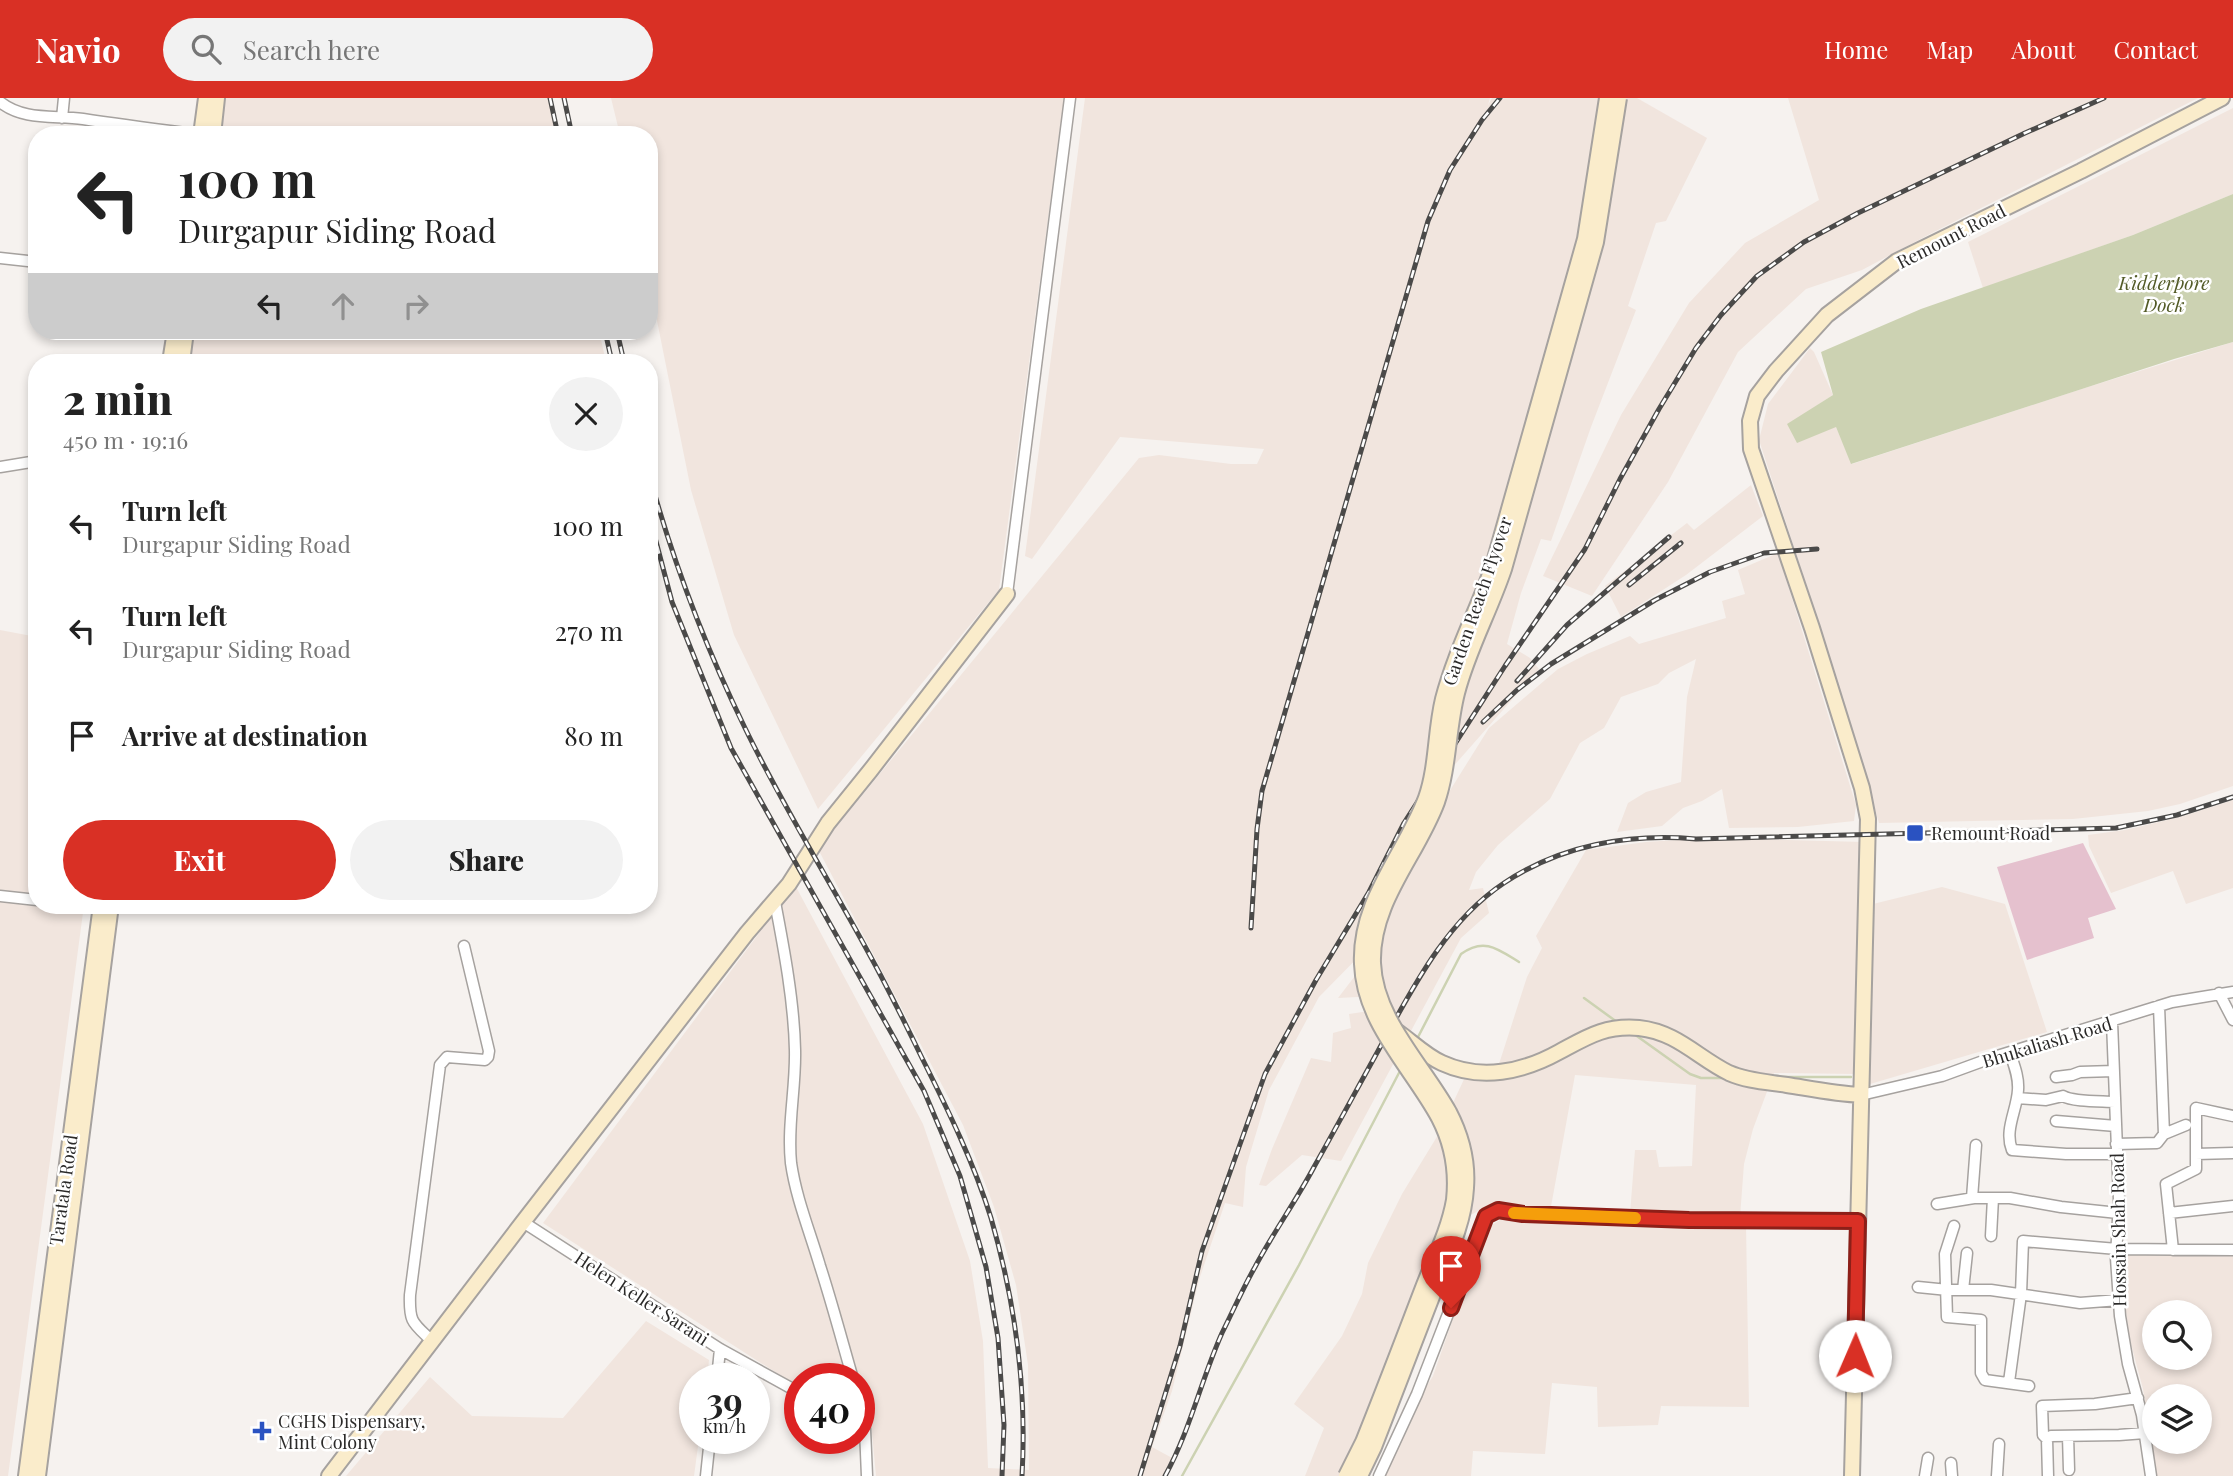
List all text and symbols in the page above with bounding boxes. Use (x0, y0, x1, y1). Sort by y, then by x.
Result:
search box (163, 18, 653, 81)
text: Navio (35, 27, 121, 71)
icon: search (187, 30, 225, 68)
text: Search here (243, 32, 380, 67)
text: Home (1824, 33, 1888, 65)
text: Map (1926, 33, 1973, 65)
text: About (2011, 33, 2075, 65)
text: Contact (2113, 33, 2198, 65)
text: 100 m (178, 145, 316, 210)
icon: left (63, 154, 154, 245)
street label: Remount Road (1892, 198, 2010, 274)
text: Durgapur Siding Road (178, 208, 496, 251)
water label: Kidderpore Dock (2117, 269, 2210, 317)
icon: left (251, 287, 289, 325)
icon: ahead (324, 287, 362, 325)
icon: right (397, 287, 435, 325)
text: 2 min (63, 370, 172, 426)
button: close (549, 377, 623, 451)
text: 450 m · 19:16 (63, 424, 188, 455)
text: Turn left (122, 493, 227, 528)
icon: left (63, 507, 101, 545)
text: 100 m (553, 508, 623, 543)
street label: Garden Reach Flyover (1437, 513, 1517, 689)
text: Durgapur Siding Road (122, 528, 351, 559)
text: Turn left (122, 598, 227, 633)
icon: left (63, 612, 101, 650)
text: 270 m (555, 613, 623, 648)
text: Durgapur Siding Road (122, 633, 351, 664)
icon: arrive (63, 717, 101, 755)
text: Arrive at destination (122, 718, 368, 753)
text: 80 m (564, 718, 623, 753)
button: Exit (63, 820, 336, 900)
button: Share (350, 820, 623, 900)
place label: Remount Road (1931, 821, 2051, 845)
marker: Remount Road (1905, 823, 1925, 843)
street label: Bhukaliash Road (1979, 1011, 2115, 1073)
street label: Taratala Road (43, 1133, 83, 1247)
street label: Hossain Shah Road (2105, 1152, 2131, 1307)
pin (1421, 1236, 1481, 1308)
street label: Helen Keller Sarani (570, 1246, 714, 1350)
icon: arrive (1432, 1247, 1470, 1285)
map controls (2142, 1300, 2212, 1454)
button: search (2142, 1300, 2212, 1370)
position arrow (1818, 1319, 1892, 1393)
speed limit sign: 40 (784, 1363, 875, 1454)
text: 39 (706, 1376, 743, 1423)
button: layers (2142, 1384, 2212, 1454)
place label: CGHS Dispensary, Mint Colony (278, 1409, 426, 1454)
text: km/h (703, 1414, 746, 1438)
marker: CGHS Dispensary, Mint Colony (252, 1421, 272, 1441)

